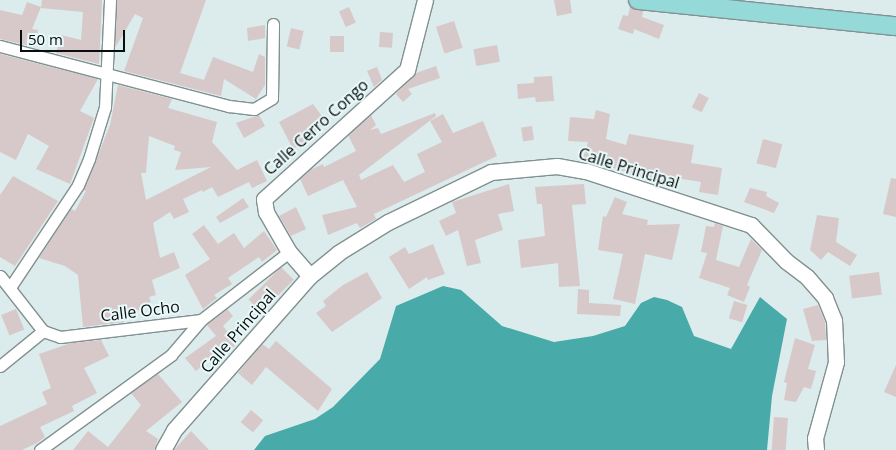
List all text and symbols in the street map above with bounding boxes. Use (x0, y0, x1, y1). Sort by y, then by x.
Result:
scale bar (22, 20, 128, 52)
text: 50 m (28, 29, 63, 49)
street label: Calle Cerro Congo (260, 75, 372, 179)
street label: Calle Principal (576, 144, 682, 192)
street label: Calle Principal (196, 285, 280, 377)
street label: Calle Ocho (99, 297, 181, 325)

